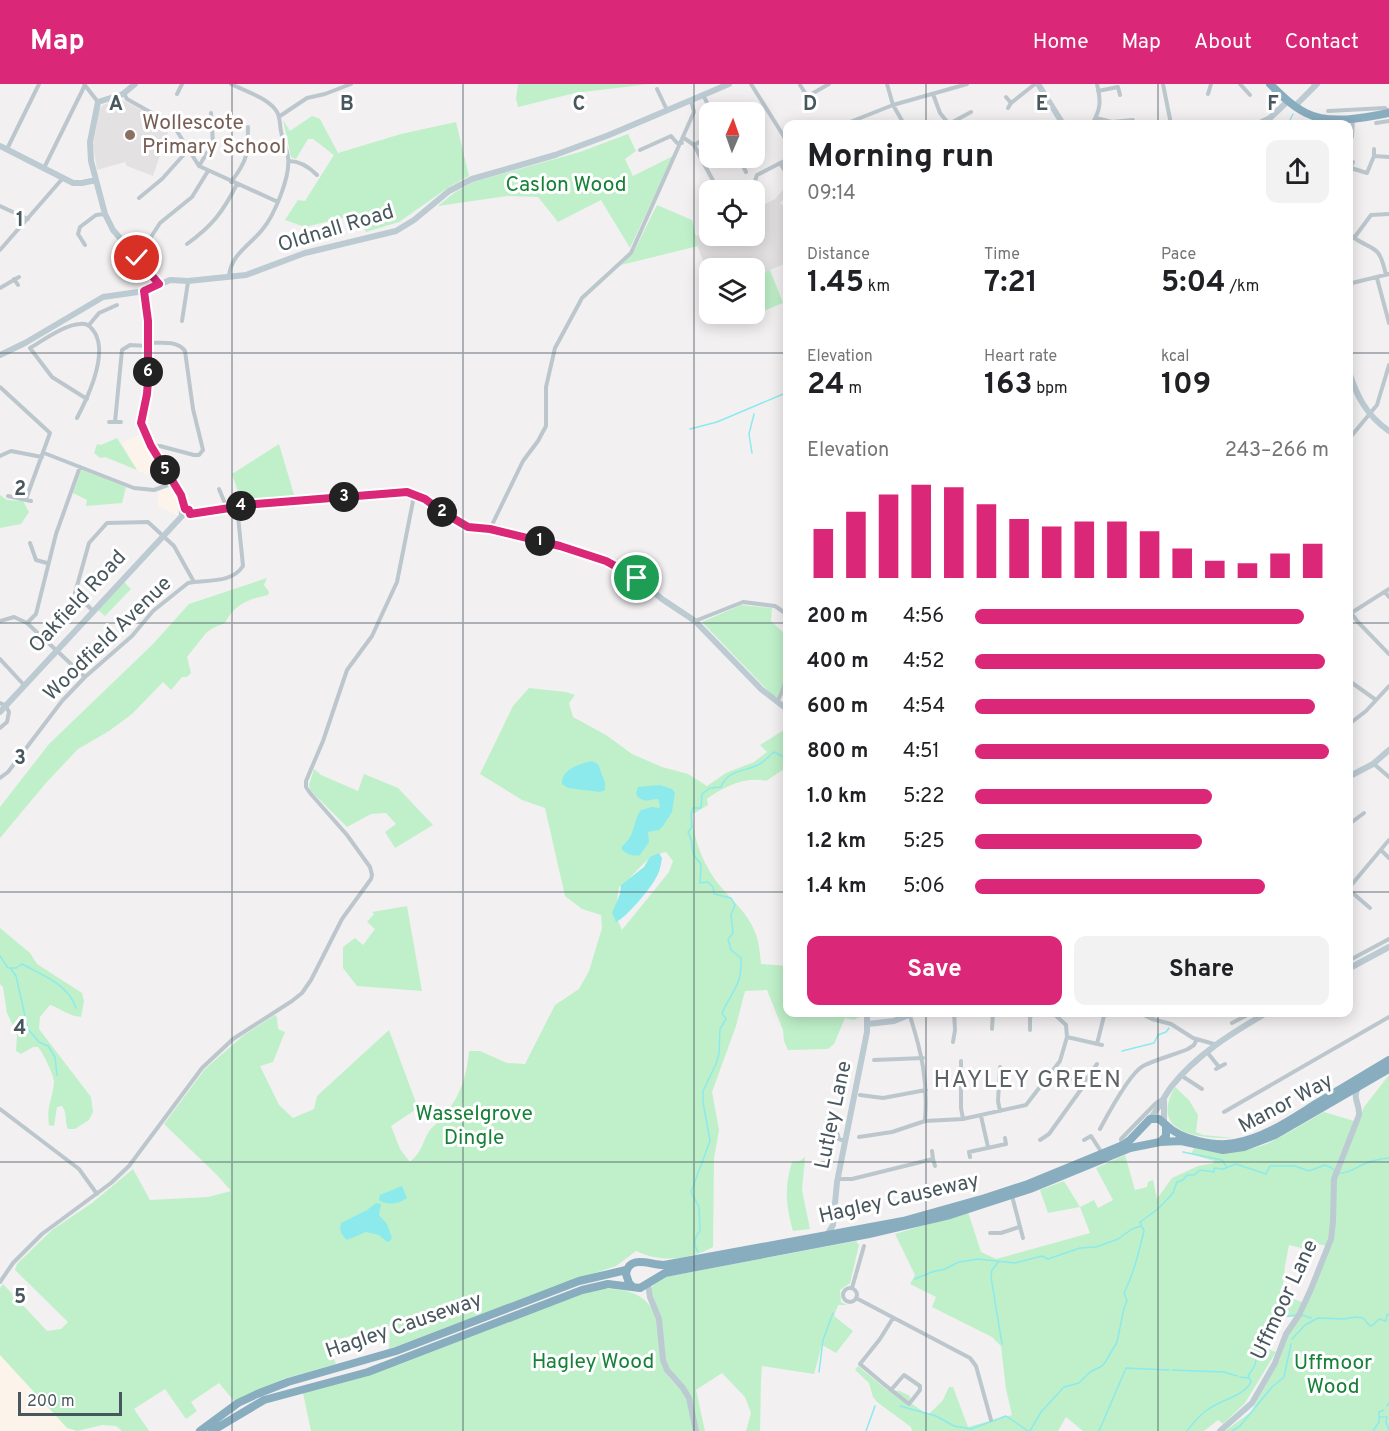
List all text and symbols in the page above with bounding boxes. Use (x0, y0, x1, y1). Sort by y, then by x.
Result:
text: Map (30, 24, 85, 60)
text: Home (1033, 29, 1089, 56)
text: Map (1122, 29, 1161, 56)
text: About (1194, 29, 1252, 56)
text: Contact (1285, 29, 1359, 56)
text: A (109, 92, 123, 118)
text: B (340, 92, 354, 118)
text: C (573, 92, 585, 118)
text: D (803, 92, 817, 118)
text: E (1036, 92, 1048, 118)
text: F (1267, 92, 1279, 118)
north arrow (699, 102, 765, 168)
map controls (699, 102, 765, 324)
place label: Wollescote Primary School (142, 110, 286, 161)
marker: Wollescote Primary School (123, 128, 137, 142)
text: Morning run (807, 137, 994, 179)
button: share (1266, 140, 1329, 203)
park label: Caslon Wood (505, 172, 627, 199)
button: locate (699, 180, 765, 246)
text: 09:14 (807, 181, 856, 207)
street label: Oldnall Road (275, 199, 397, 259)
text: 1 (16, 208, 24, 234)
pin (111, 232, 162, 283)
icon: check (120, 241, 153, 274)
text: Distance (807, 245, 870, 265)
text: Time (984, 245, 1020, 265)
text: Pace (1161, 245, 1196, 265)
button: layers (699, 258, 765, 324)
text: 1.45 (807, 265, 864, 302)
text: 7:21 (984, 265, 1038, 302)
text: 5:04 (1161, 265, 1226, 302)
text: km (864, 277, 890, 297)
text: /km (1226, 277, 1259, 297)
text: Elevation (807, 347, 873, 367)
text: Heart rate (984, 347, 1057, 367)
text: kcal (1161, 347, 1189, 367)
pin: 6 (133, 357, 163, 387)
text: 6 (143, 362, 153, 382)
text: 24 (807, 367, 845, 404)
text: 163 (984, 367, 1032, 404)
text: 109 (1161, 367, 1211, 404)
text: m (845, 379, 862, 399)
text: bpm (1032, 379, 1068, 399)
text: Elevation (807, 438, 889, 464)
text: 243–266 m (1225, 438, 1329, 464)
pin: 5 (150, 455, 180, 485)
text: 5 (160, 460, 170, 480)
text: 2 (14, 477, 26, 503)
pin: 3 (329, 482, 359, 512)
text: 3 (339, 487, 349, 507)
pin: 4 (226, 491, 256, 521)
text: 4 (236, 496, 246, 516)
pin: 2 (427, 497, 457, 527)
text: 2 (437, 502, 447, 522)
pin: 1 (525, 526, 555, 556)
text: 1 (537, 531, 543, 551)
street label: Oakfield Road (23, 545, 133, 659)
pin (611, 552, 662, 603)
icon: arrive (620, 561, 653, 594)
street label: Woodfield Avenue (38, 571, 178, 707)
text: 200 m (807, 604, 868, 630)
text: 4:56 (903, 604, 944, 630)
text: 400 m (807, 649, 869, 675)
text: 4:52 (903, 649, 944, 675)
text: 600 m (807, 694, 868, 720)
text: 4:54 (903, 694, 945, 720)
text: 800 m (807, 739, 868, 765)
text: 4:51 (903, 739, 940, 765)
text: 3 (14, 746, 26, 772)
text: 1.0 km (807, 784, 867, 810)
text: 5:22 (903, 784, 944, 810)
text: 1.2 km (807, 829, 866, 855)
text: 5:25 (903, 829, 945, 855)
text: 1.4 km (807, 874, 867, 900)
text: 5:06 (903, 874, 945, 900)
button: Save (807, 936, 1062, 1005)
button: Share (1074, 936, 1329, 1005)
text: 4 (14, 1016, 26, 1042)
street label: Lutley Lane (809, 1058, 859, 1172)
district label: HAYLEY GREEN (934, 1066, 1122, 1096)
street label: Manor Way (1234, 1068, 1338, 1140)
park label: Wasselgrove Dingle (415, 1101, 533, 1152)
street label: Hagley Causeway (816, 1167, 982, 1231)
street label: Uffmoor Lane (1245, 1235, 1325, 1365)
text: 5 (14, 1285, 26, 1311)
street label: Hagley Causeway (322, 1287, 486, 1365)
park label: Hagley Wood (532, 1349, 654, 1376)
park label: Uffmoor Wood (1294, 1350, 1372, 1401)
scale bar (18, 1389, 122, 1416)
text: 200 m (27, 1392, 75, 1412)

